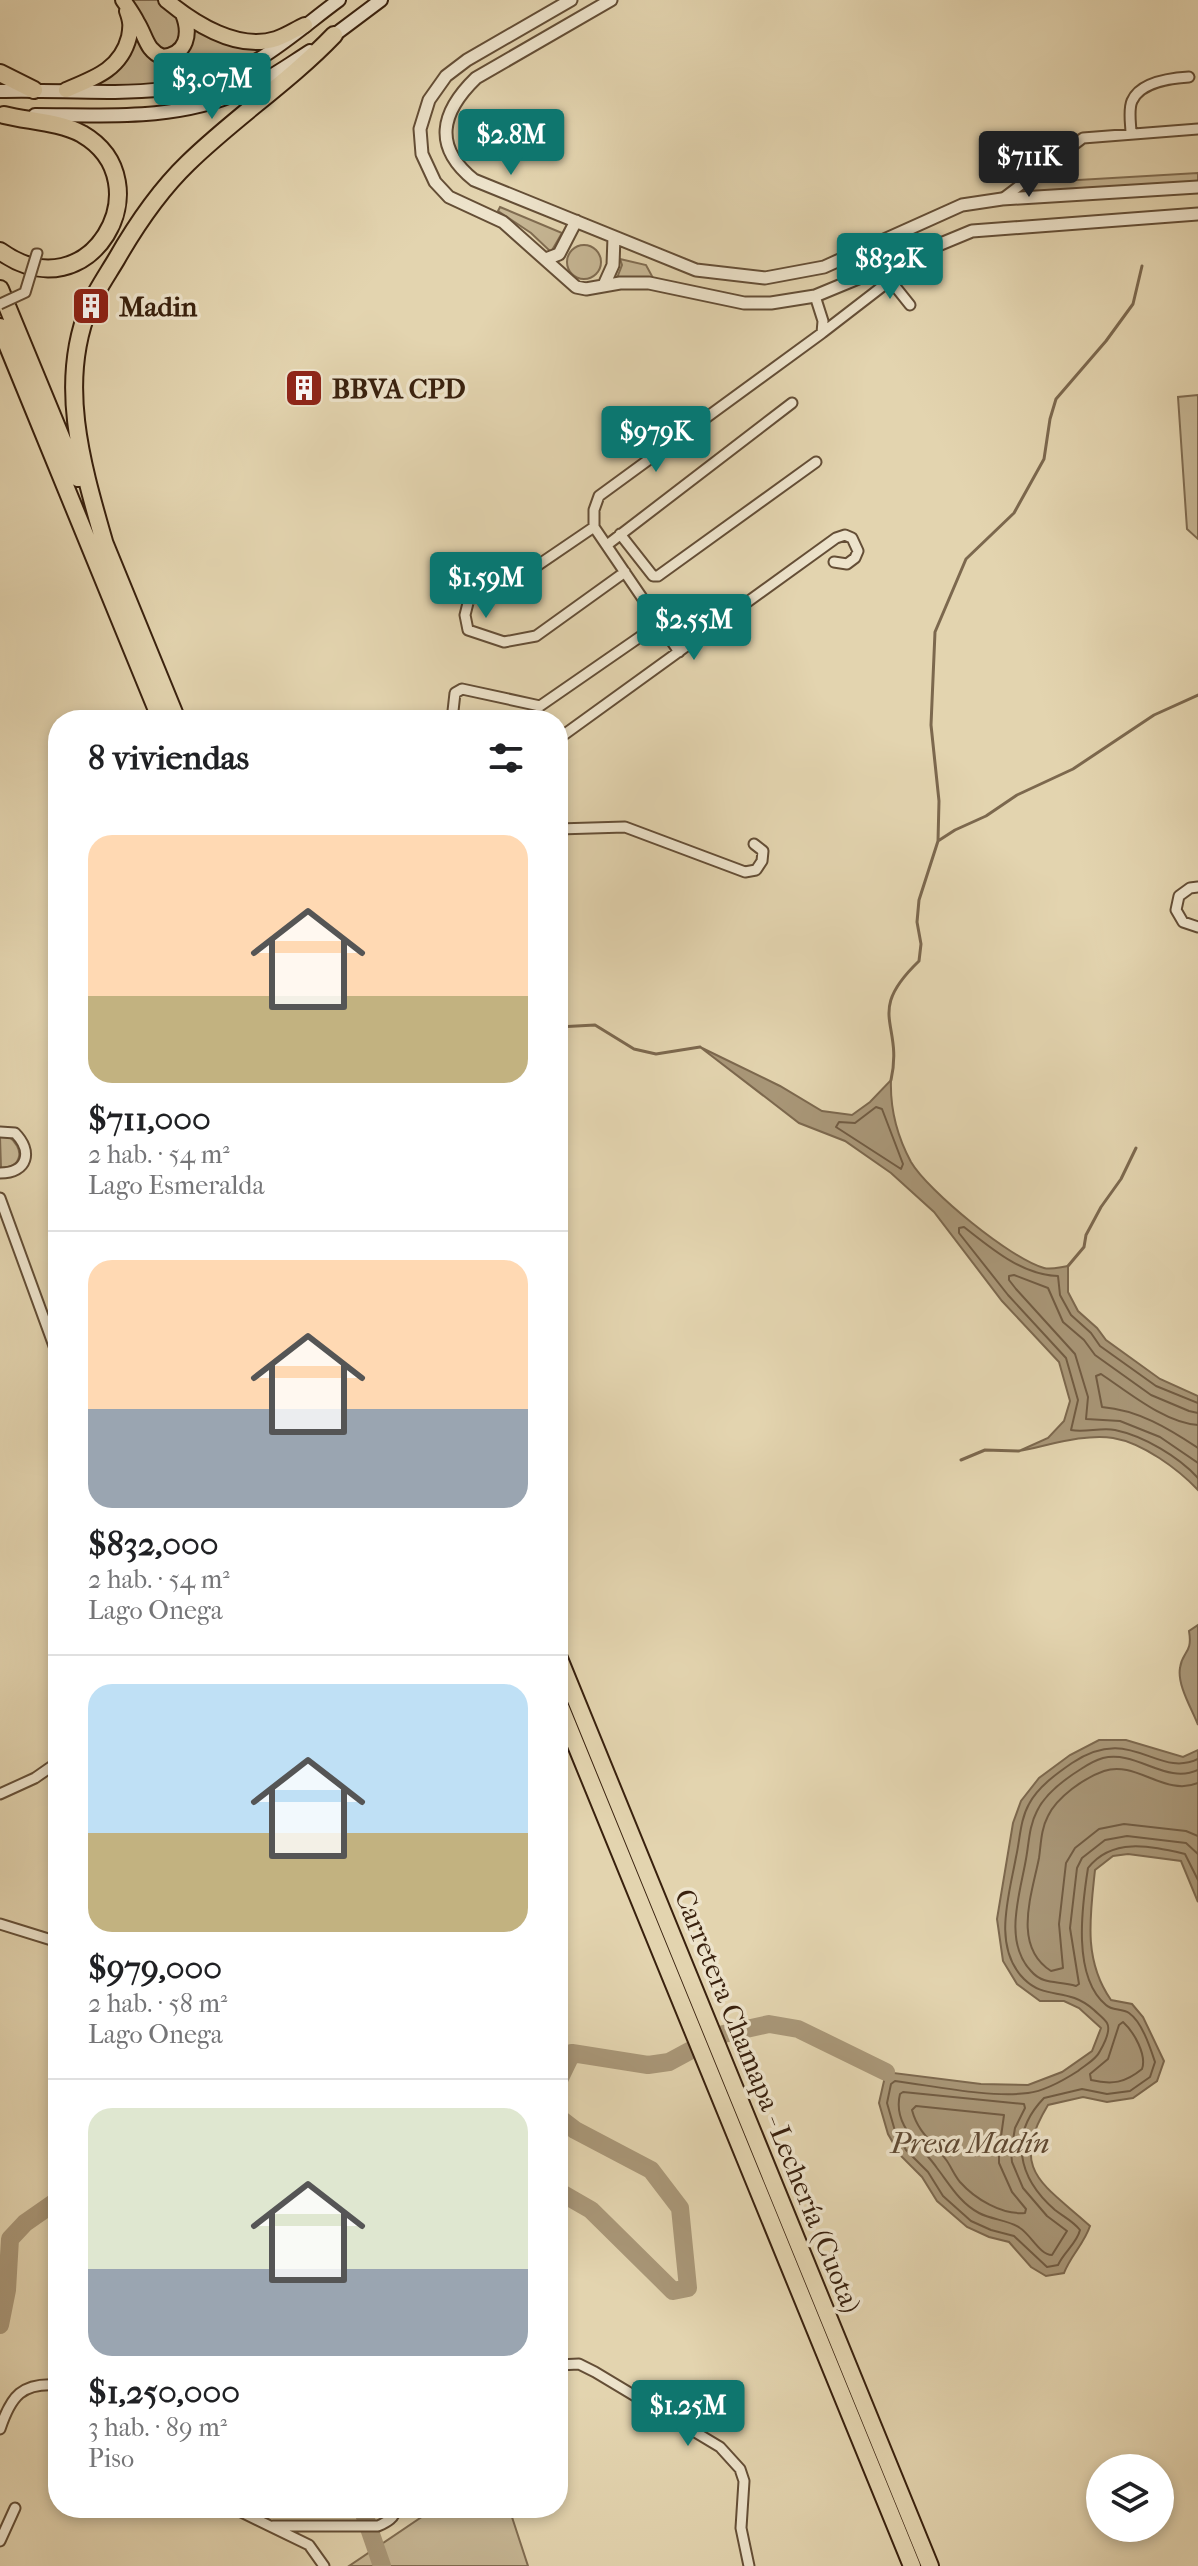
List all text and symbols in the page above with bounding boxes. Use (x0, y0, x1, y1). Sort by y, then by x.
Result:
pin: $3.07M (147, 53, 277, 121)
text: $3.07M (172, 63, 252, 94)
pin: $2.8M (455, 109, 567, 177)
text: $2.8M (476, 119, 546, 150)
pin: $711K (973, 131, 1085, 199)
text: $711K (997, 141, 1061, 172)
pin: $832K (834, 233, 946, 301)
text: $832K (855, 243, 925, 274)
building icon: Madin (70, 285, 112, 327)
place label: Madin (119, 290, 198, 323)
building icon: BBVA CPD (283, 367, 325, 409)
place label: BBVA CPD (332, 372, 466, 405)
pin: $979K (600, 406, 712, 474)
text: $979K (619, 416, 693, 447)
pin: $1.59M (421, 552, 551, 620)
text: $1.59M (448, 562, 524, 593)
pin: $2.55M (629, 594, 759, 662)
text: $2.55M (655, 604, 733, 635)
icon: filters (484, 736, 528, 780)
text: 8 viviendas (88, 738, 249, 778)
icon: home (236, 887, 380, 1031)
text: $711,000 (88, 1099, 211, 1139)
text: 2 hab. · 54 m² (88, 1139, 230, 1170)
text: Lago Esmeralda (88, 1170, 264, 1201)
icon: home (236, 1312, 380, 1456)
text: $832,000 (88, 1524, 219, 1564)
text: 2 hab. · 54 m² (88, 1564, 230, 1595)
text: Lago Onega (88, 1595, 223, 1626)
icon: home (236, 1736, 380, 1880)
street label: Carretera Chamapa - Lechería (Cuota) (668, 1884, 868, 2318)
text: $979,000 (88, 1948, 222, 1988)
text: 2 hab. · 58 m² (88, 1988, 227, 2019)
text: Lago Onega (88, 2019, 223, 2050)
water label: Presa Madín (888, 2126, 1050, 2161)
icon: home (236, 2160, 380, 2304)
text: $1,250,000 (88, 2372, 240, 2412)
pin: $1.25M (623, 2380, 753, 2448)
text: $1.25M (650, 2390, 726, 2421)
text: 3 hab. · 89 m² (88, 2412, 227, 2443)
text: Piso (88, 2443, 134, 2474)
map controls (1086, 2454, 1174, 2542)
button: layers (1086, 2454, 1174, 2542)

